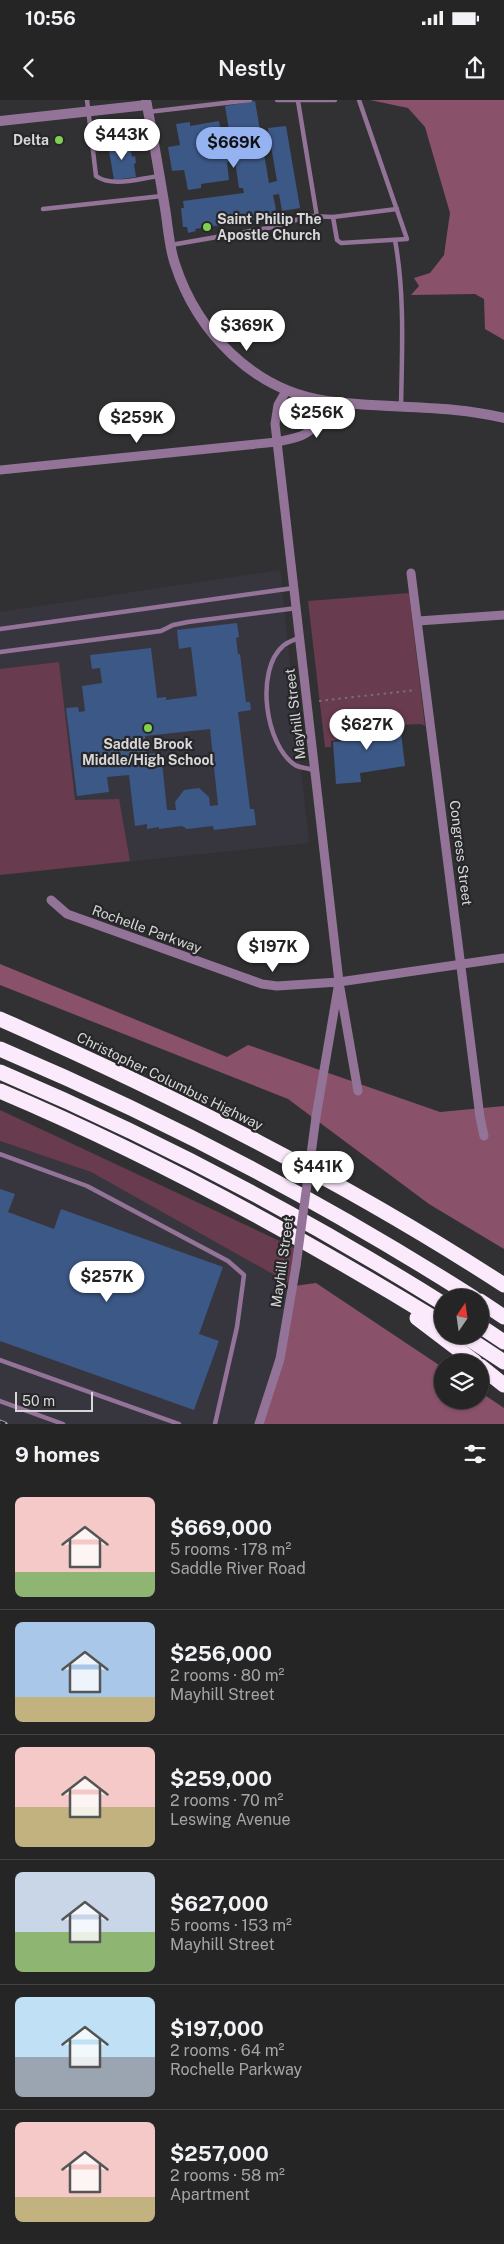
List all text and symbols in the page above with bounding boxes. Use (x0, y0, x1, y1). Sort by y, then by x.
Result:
text: 10:56 (25, 7, 76, 29)
icon: back (15, 54, 43, 82)
icon: share (461, 54, 489, 82)
text: Nestly (218, 55, 286, 81)
pin: $443K (87, 118, 157, 161)
text: $443K (95, 125, 149, 144)
pin: $669K (199, 127, 269, 169)
place label: Delta (13, 132, 49, 148)
text: $669K (207, 133, 261, 152)
marker: Delta (53, 134, 65, 146)
place label: Saint Philip The Apostle Church (217, 211, 321, 243)
marker: Saint Philip The Apostle Church (201, 221, 213, 233)
pin: $369K (212, 310, 282, 352)
text: $369K (220, 316, 274, 335)
pin: $256K (282, 396, 352, 439)
pin: $259K (102, 402, 172, 444)
text: $256K (290, 403, 344, 422)
text: $259K (110, 408, 164, 427)
street label: Mayhill Street (281, 668, 309, 760)
pin: $627K (332, 708, 402, 751)
text: $627K (340, 715, 394, 734)
marker: Saddle Brook Middle/High School (142, 722, 154, 734)
place label: Saddle Brook Middle/High School (82, 736, 214, 768)
street label: Congress Street (447, 799, 475, 907)
street label: Rochelle Parkway (90, 902, 205, 956)
pin: $197K (238, 930, 308, 973)
text: $197K (248, 937, 298, 956)
street label: Christopher Columbus Highway (74, 1029, 266, 1133)
pin: $441K (283, 1150, 353, 1193)
text: $441K (293, 1157, 343, 1176)
street label: Mayhill Street (268, 1216, 296, 1308)
pin: $257K (72, 1260, 142, 1303)
text: $257K (80, 1267, 134, 1286)
north arrow (434, 1289, 489, 1344)
map controls (434, 1289, 489, 1409)
button: layers (434, 1354, 489, 1409)
scale bar (15, 1389, 92, 1412)
text: 50 m (22, 1393, 55, 1409)
icon: filters (461, 1440, 489, 1468)
text: 9 homes (15, 1442, 100, 1467)
text: $669,000 (170, 1515, 272, 1540)
icon: home (55, 1517, 115, 1577)
text: 5 rooms · 178 m² (170, 1540, 291, 1559)
text: Saddle River Road (170, 1559, 306, 1578)
text: $256,000 (170, 1641, 272, 1666)
icon: home (55, 1642, 115, 1702)
text: 2 rooms · 80 m² (170, 1666, 284, 1685)
text: Mayhill Street (170, 1685, 275, 1704)
text: $259,000 (170, 1766, 272, 1791)
icon: home (55, 1767, 115, 1827)
text: 2 rooms · 70 m² (170, 1791, 283, 1810)
text: Leswing Avenue (170, 1810, 291, 1829)
text: $627,000 (170, 1891, 269, 1916)
icon: home (55, 1892, 115, 1952)
text: 5 rooms · 153 m² (170, 1916, 292, 1935)
text: Mayhill Street (170, 1935, 275, 1954)
text: $197,000 (170, 2016, 264, 2041)
icon: home (55, 2017, 115, 2077)
text: 2 rooms · 64 m² (170, 2041, 284, 2060)
text: Rochelle Parkway (170, 2060, 302, 2079)
text: $257,000 (170, 2141, 269, 2166)
icon: home (55, 2142, 115, 2202)
text: 2 rooms · 58 m² (170, 2166, 285, 2185)
text: Apartment (170, 2185, 250, 2204)

